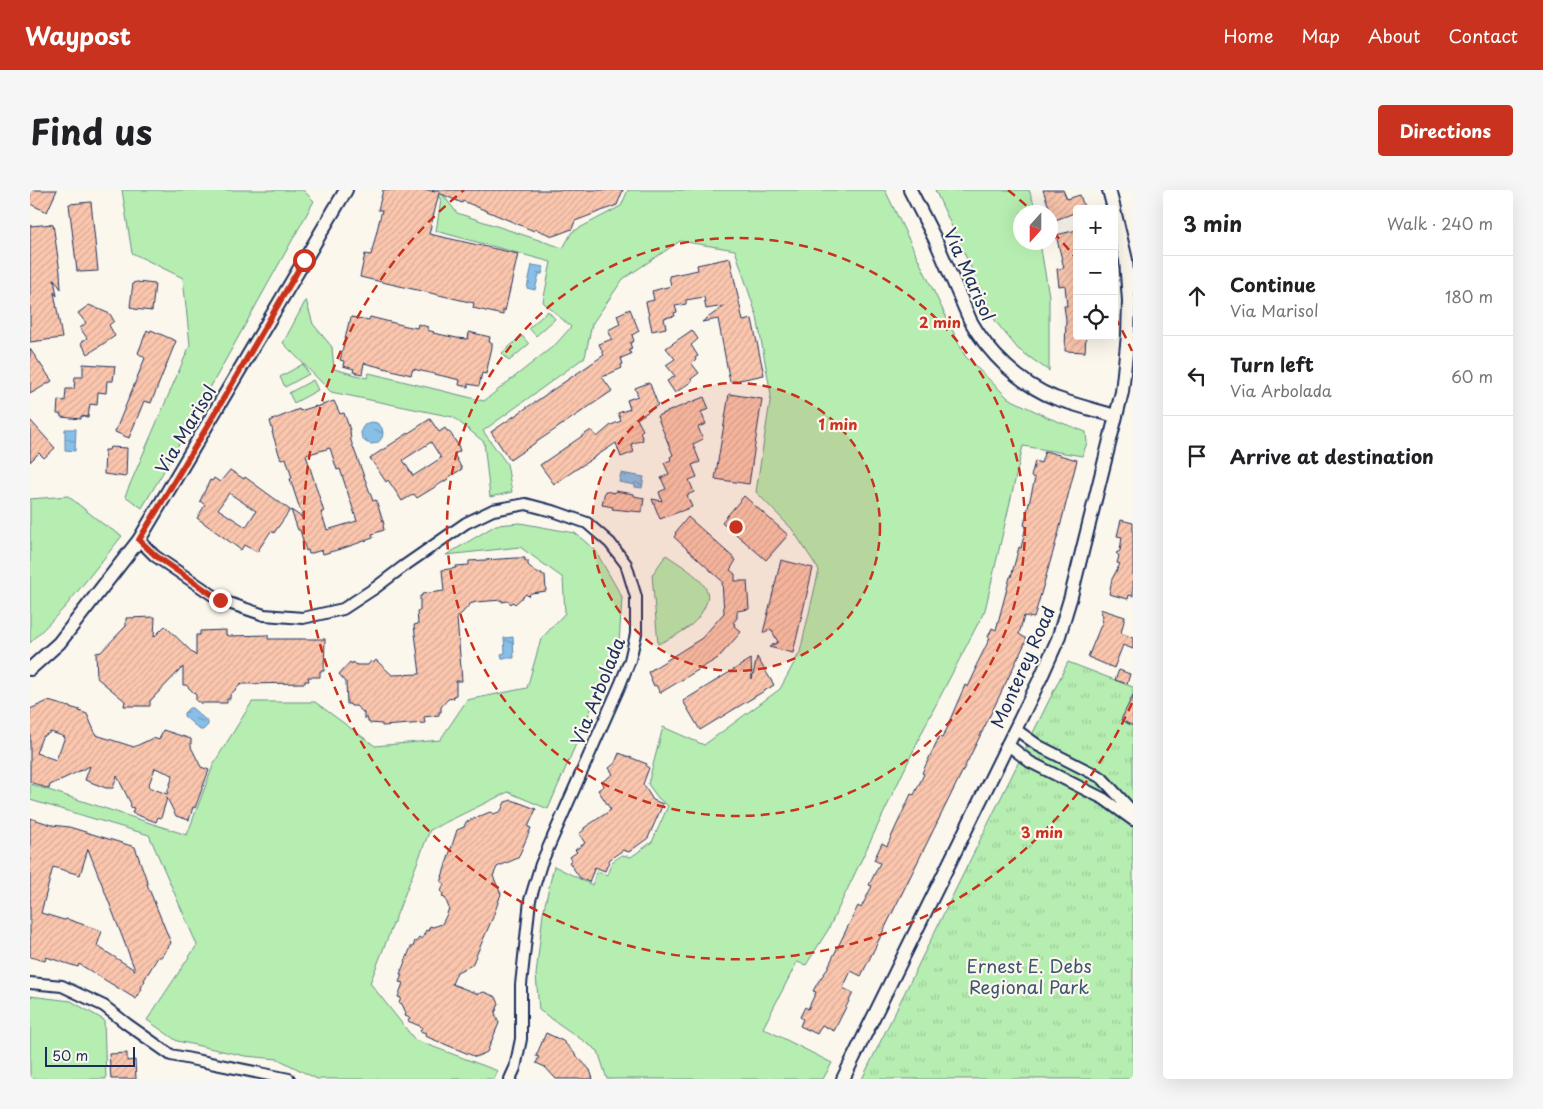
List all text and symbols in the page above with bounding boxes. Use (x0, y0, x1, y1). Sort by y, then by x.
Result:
text: Waypost (25, 17, 131, 53)
text: Home (1223, 22, 1273, 49)
text: Map (1301, 22, 1340, 49)
text: About (1368, 22, 1420, 49)
text: Contact (1448, 22, 1518, 49)
text: Find us (30, 104, 152, 157)
button: Directions (1378, 105, 1513, 156)
north arrow (1013, 205, 1058, 250)
map controls (1073, 205, 1118, 340)
button: + (1073, 205, 1118, 250)
text: 3 min (1183, 207, 1242, 239)
text: Walk · 240 m (1387, 211, 1493, 235)
street label: Via Marisol (937, 223, 1003, 325)
route start (293, 249, 316, 272)
button: − (1073, 250, 1118, 295)
text: Continue (1230, 270, 1316, 298)
icon: ahead (1183, 282, 1211, 310)
text: 180 m (1445, 284, 1493, 308)
button: locate (1073, 295, 1118, 340)
text: Via Marisol (1230, 298, 1319, 322)
text: 2 min (919, 310, 961, 333)
text: Turn left (1230, 350, 1314, 378)
icon: left (1183, 362, 1211, 390)
text: 60 m (1451, 364, 1493, 388)
text: Via Arbolada (1230, 378, 1332, 402)
street label: Via Marisol (148, 379, 222, 479)
text: 1 min (819, 412, 857, 435)
icon: arrive (1183, 442, 1211, 470)
text: Arrive at destination (1230, 442, 1434, 470)
centre of rings (727, 518, 745, 536)
route end (209, 589, 232, 612)
street label: Monterey Road (983, 602, 1061, 732)
street label: Via Arbolada (563, 632, 631, 749)
text: 3 min (1021, 820, 1063, 843)
park label: Ernest E. Debs Regional Park (966, 952, 1092, 1000)
scale bar (45, 1044, 135, 1067)
text: 50 m (52, 1045, 88, 1066)

